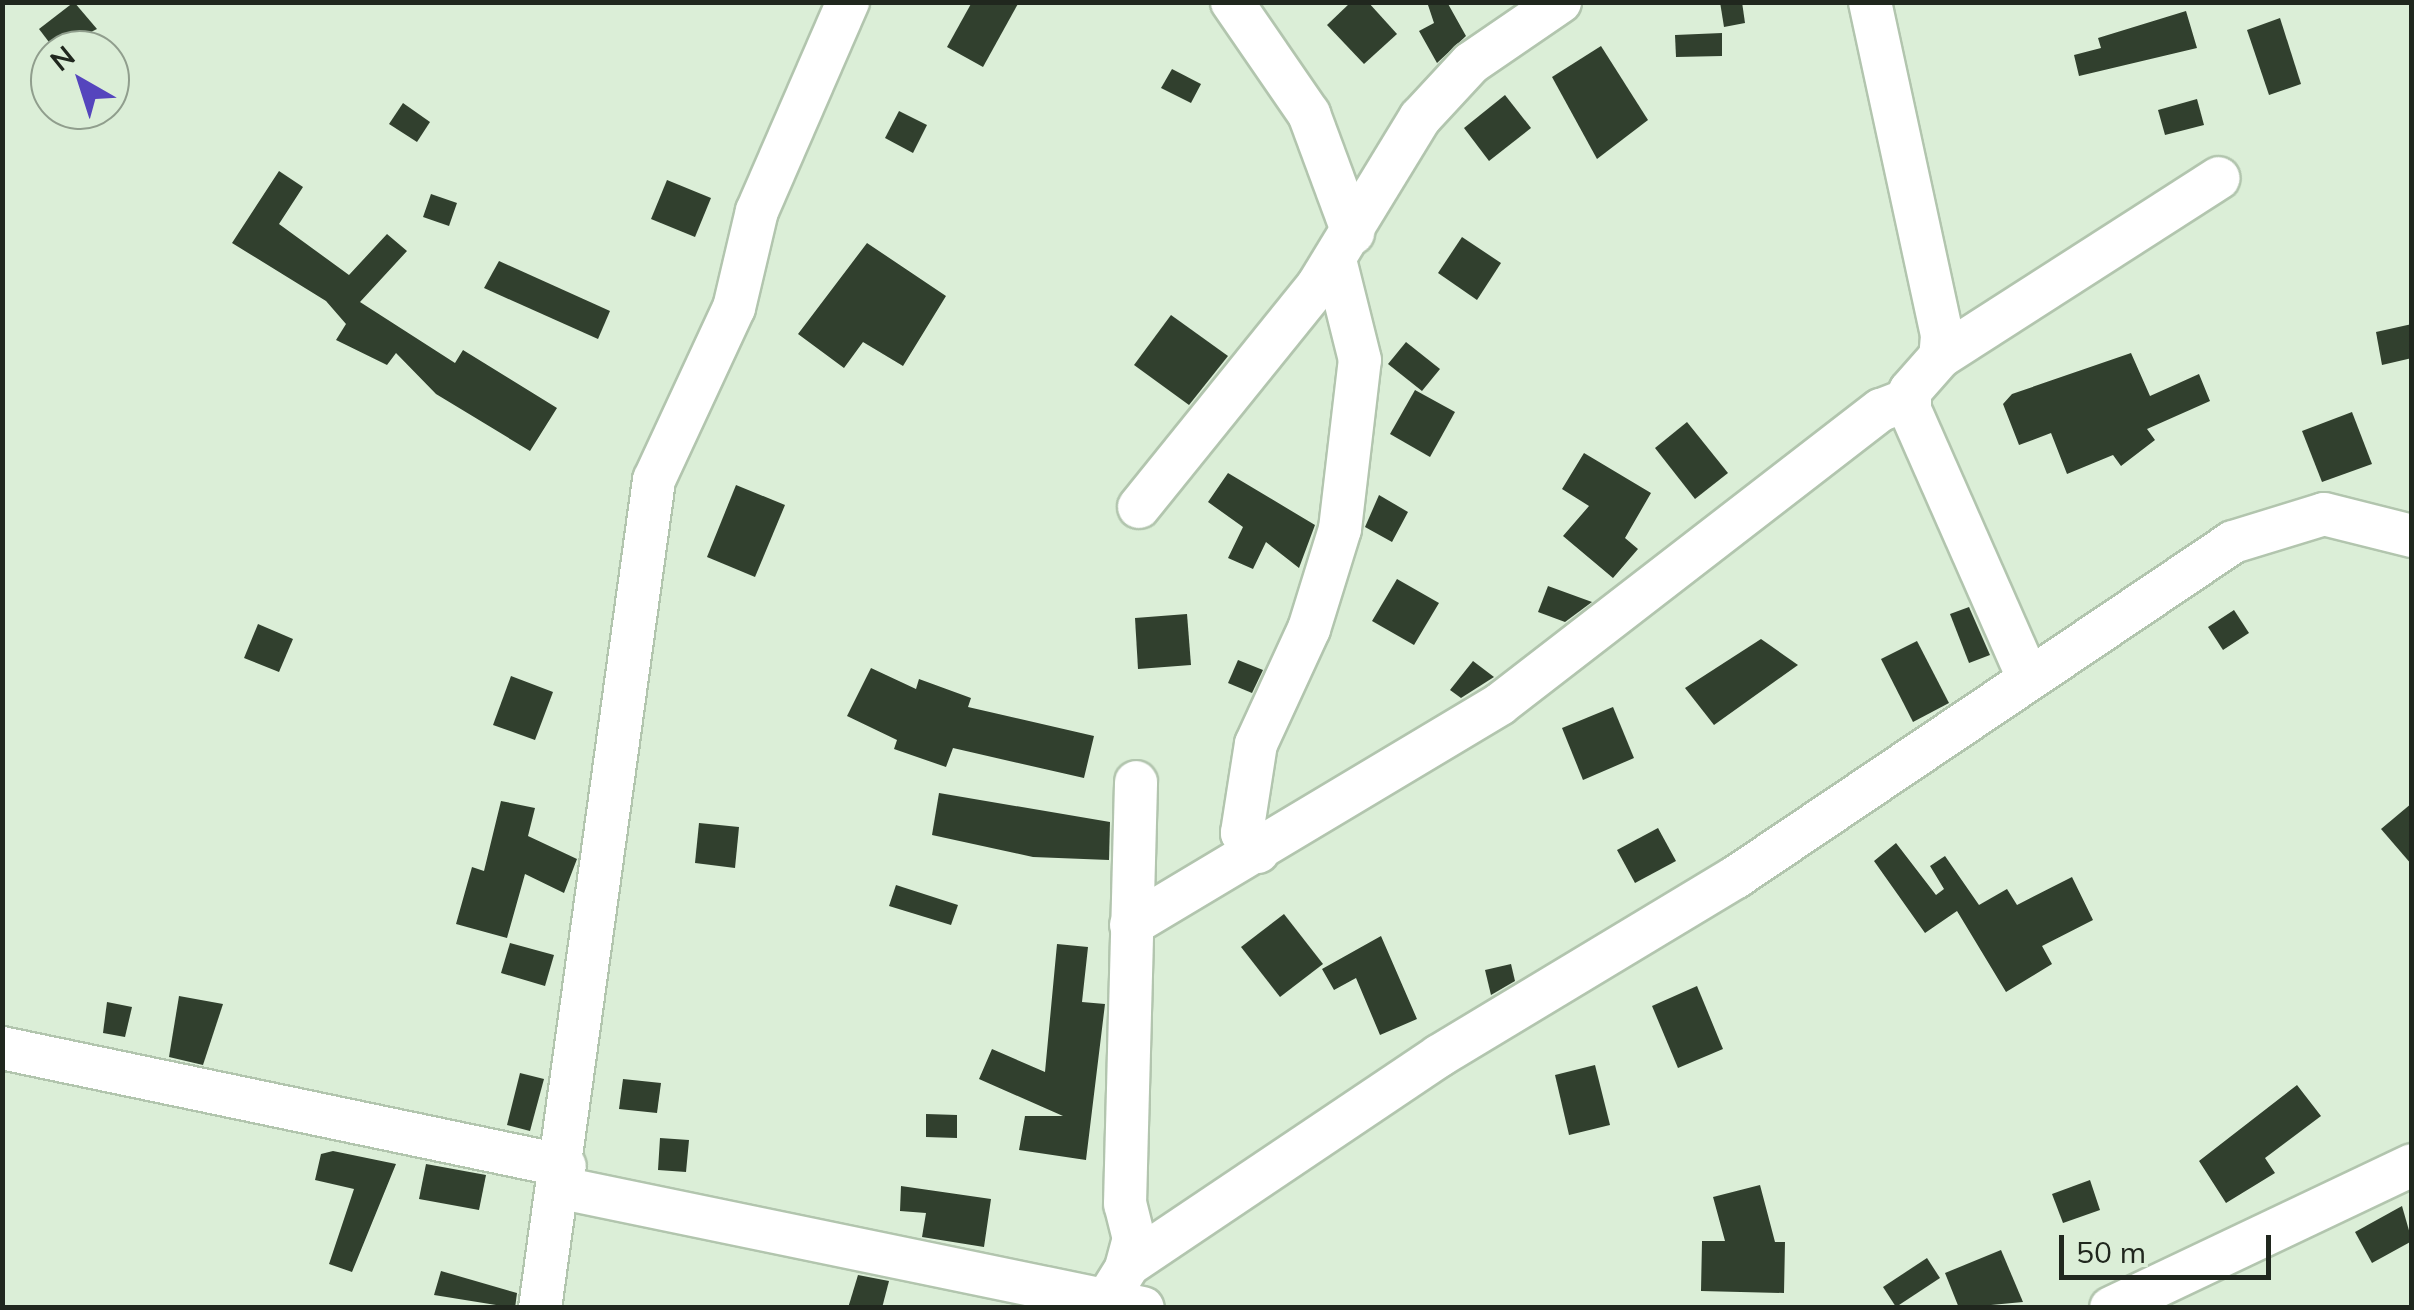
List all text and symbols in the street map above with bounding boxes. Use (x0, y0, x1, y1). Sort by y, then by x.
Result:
north arrow (30, 30, 130, 130)
text: N (43, 38, 81, 78)
scale bar (2064, 1215, 2276, 1277)
text: 50 m (2076, 1233, 2146, 1271)

